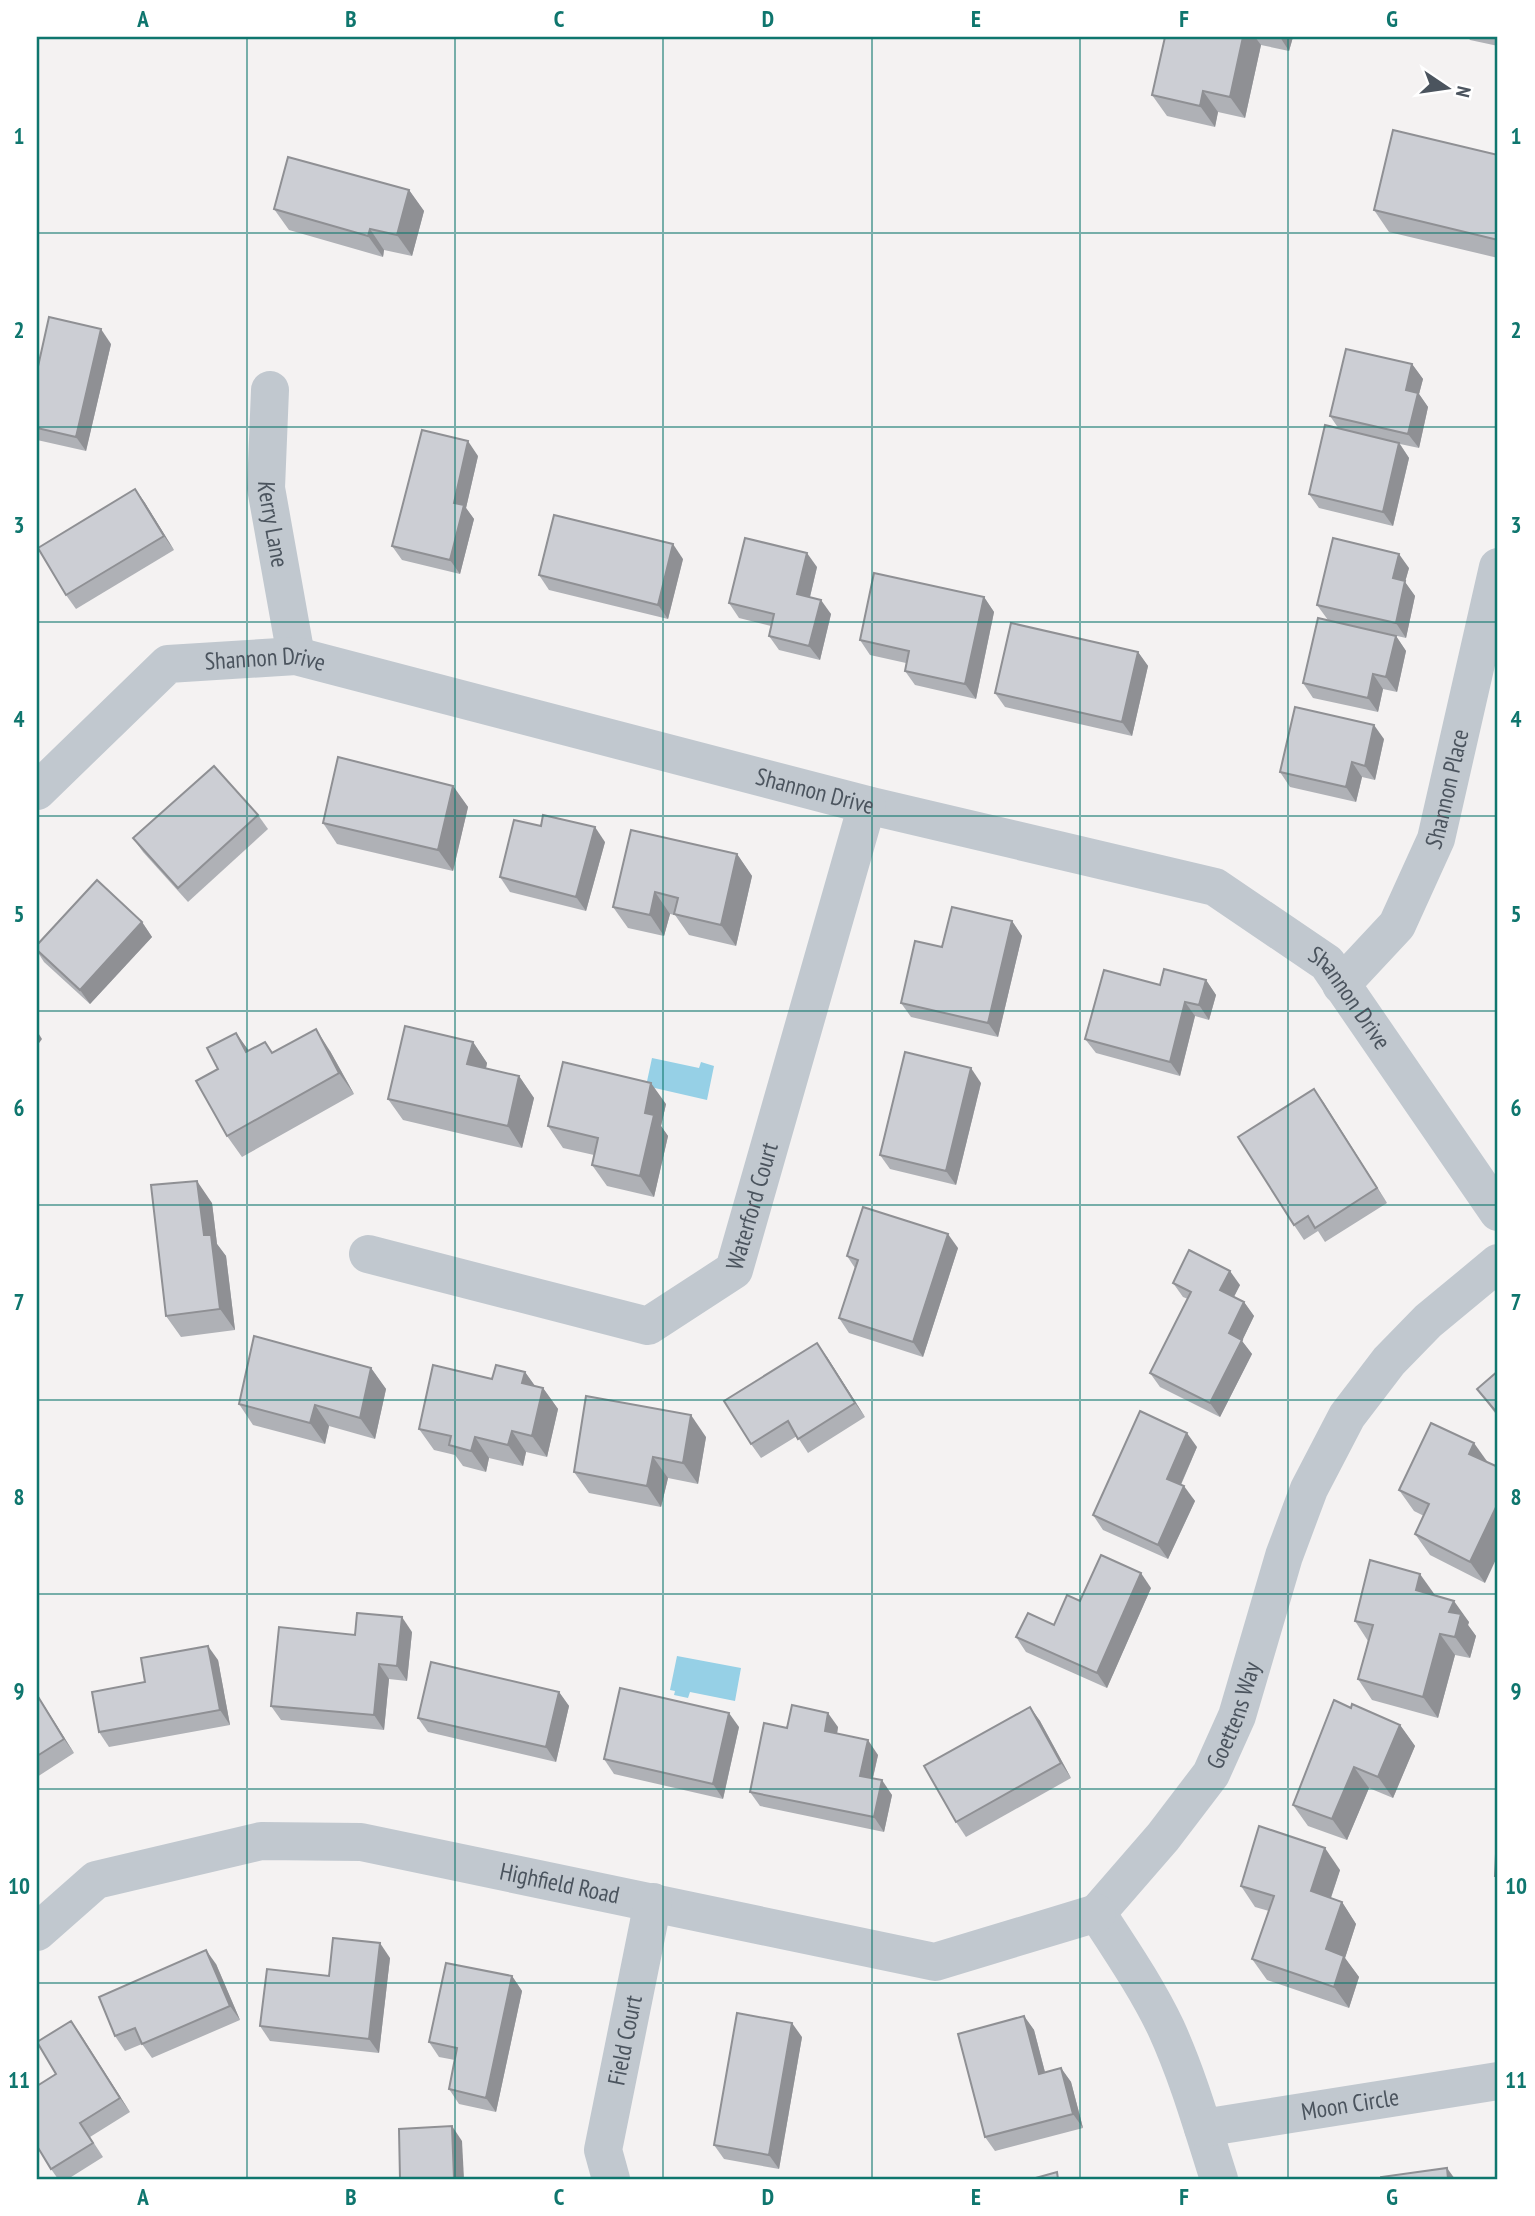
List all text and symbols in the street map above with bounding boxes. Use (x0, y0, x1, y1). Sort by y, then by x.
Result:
text: A (136, 4, 149, 33)
text: B (345, 4, 357, 33)
text: C (554, 4, 565, 33)
text: D (762, 4, 774, 33)
text: E (971, 4, 981, 33)
text: F (1179, 4, 1189, 33)
text: G (1386, 4, 1398, 33)
north arrow (1412, 52, 1482, 122)
text: N (1451, 84, 1476, 100)
text: 1 (14, 121, 25, 150)
text: 1 (1511, 121, 1522, 150)
text: 2 (14, 315, 25, 344)
text: 2 (1511, 315, 1522, 344)
street label: Kerry Lane (251, 481, 296, 570)
text: 3 (14, 510, 25, 539)
text: 3 (1511, 510, 1522, 539)
street label: Shannon Drive (204, 640, 329, 678)
text: 4 (14, 704, 25, 733)
text: 4 (1511, 704, 1522, 733)
street label: Shannon Place (1418, 726, 1476, 854)
street label: Shannon Drive (752, 761, 877, 821)
text: 5 (14, 899, 25, 928)
text: 5 (1511, 899, 1522, 928)
street label: Shannon Drive (1303, 939, 1398, 1055)
text: 6 (14, 1093, 25, 1122)
text: 6 (1511, 1093, 1522, 1122)
street label: Waterford Court (719, 1138, 785, 1273)
text: 7 (14, 1287, 25, 1316)
text: 7 (1511, 1287, 1522, 1316)
text: 8 (14, 1482, 25, 1511)
text: 8 (1511, 1482, 1522, 1511)
street label: Goettens Way (1199, 1658, 1267, 1774)
text: 9 (14, 1676, 25, 1705)
text: 9 (1511, 1676, 1522, 1705)
street label: Highfield Road (497, 1855, 622, 1911)
text: 10 (8, 1871, 30, 1900)
text: 10 (1505, 1871, 1527, 1900)
street label: Field Court (600, 1992, 649, 2088)
text: 11 (8, 2065, 30, 2094)
text: 11 (1505, 2065, 1527, 2094)
street label: Moon Circle (1299, 2081, 1401, 2127)
text: A (136, 2182, 149, 2211)
text: B (345, 2182, 357, 2211)
text: C (554, 2182, 565, 2211)
text: D (762, 2182, 774, 2211)
text: E (971, 2182, 981, 2211)
text: F (1179, 2182, 1189, 2211)
text: G (1386, 2182, 1398, 2211)

